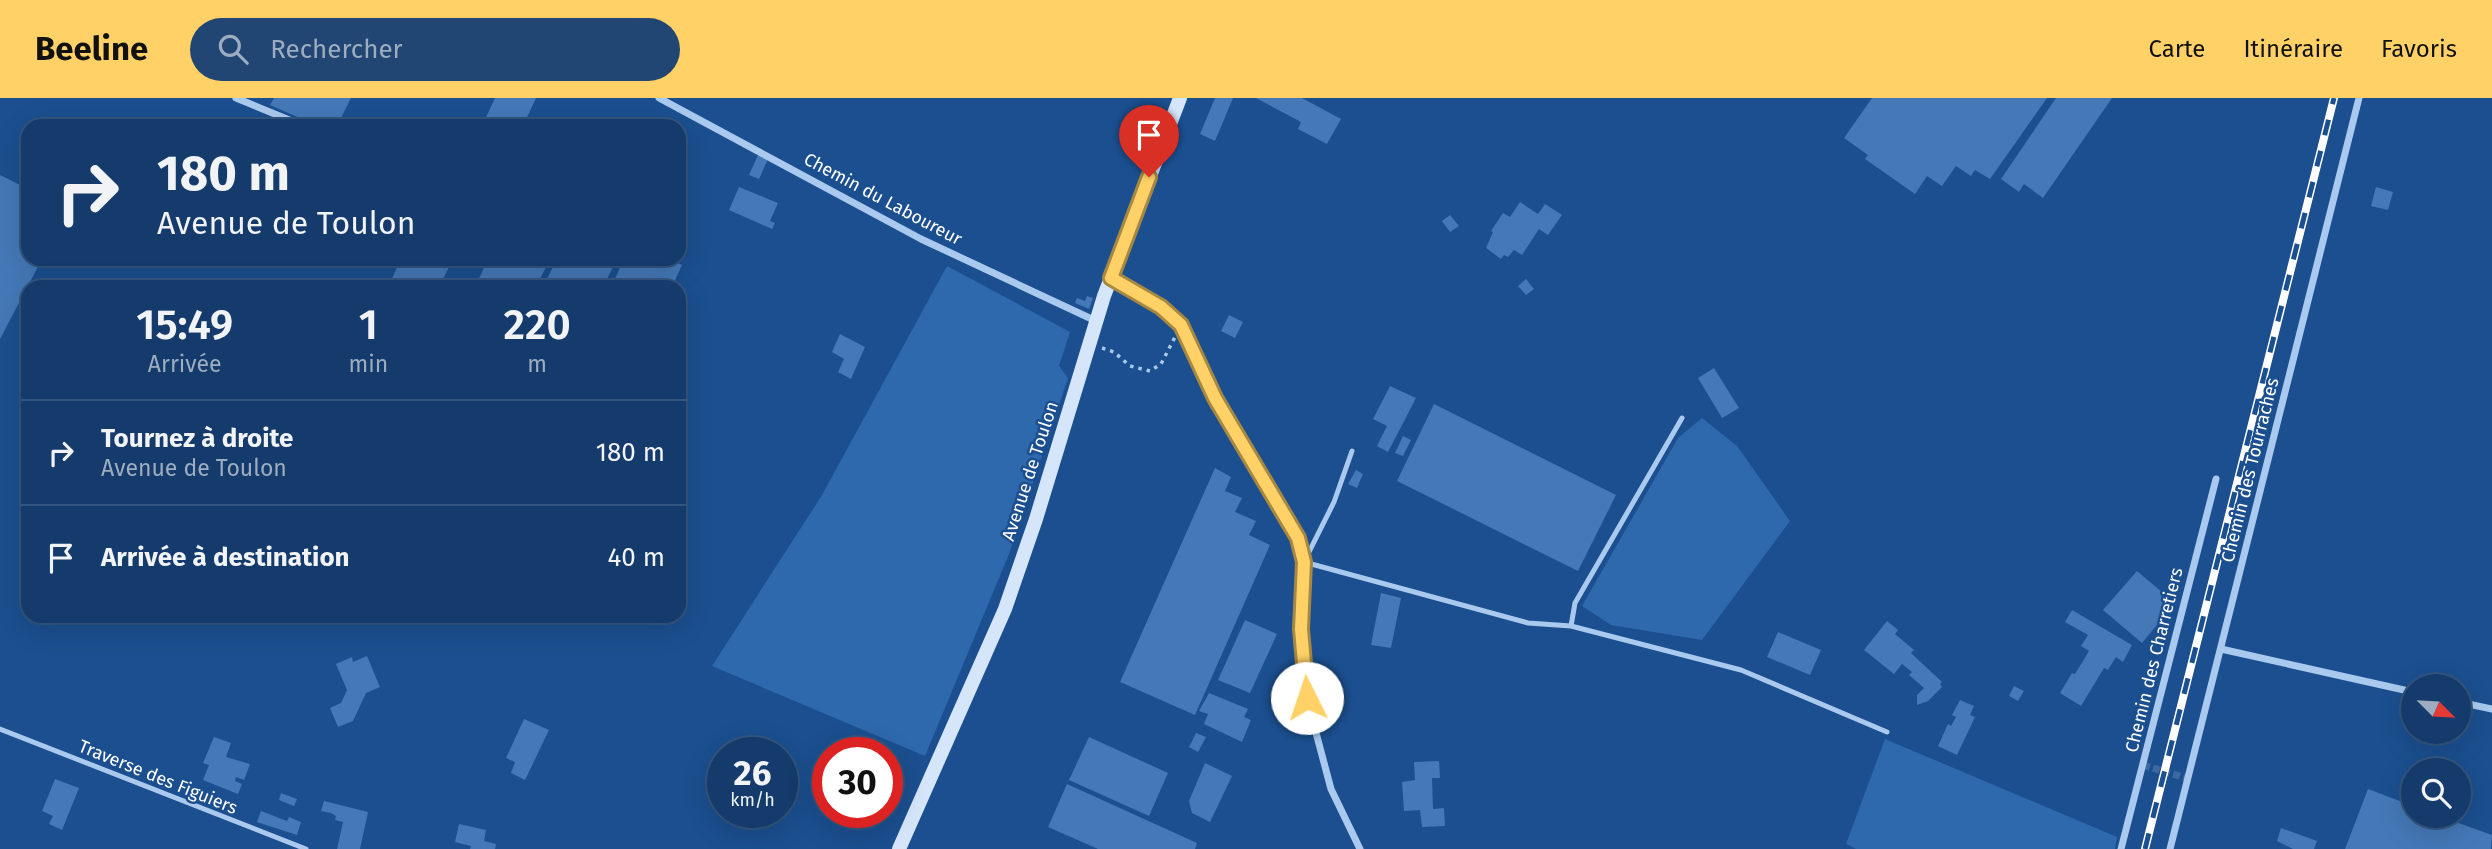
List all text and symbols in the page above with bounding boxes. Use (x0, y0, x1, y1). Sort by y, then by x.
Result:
search box (190, 18, 680, 81)
text: Beeline (35, 29, 148, 69)
icon: search (214, 30, 252, 68)
text: Rechercher (270, 34, 403, 65)
text: Carte (2149, 35, 2205, 63)
text: Itinéraire (2243, 35, 2343, 63)
text: Favoris (2381, 35, 2457, 63)
pin (1119, 105, 1179, 177)
icon: arrive (1130, 116, 1168, 154)
text: 180 m (157, 144, 290, 203)
icon: right (42, 147, 133, 238)
street label: Chemin du Laboureur (800, 148, 966, 250)
text: Avenue de Toulon (157, 204, 416, 242)
text: 15:49 (136, 300, 233, 350)
text: 1 (359, 300, 378, 350)
text: 220 (503, 300, 571, 350)
text: Arrivée (148, 350, 222, 378)
text: min (348, 350, 388, 378)
text: m (527, 350, 547, 378)
street label: Chemin des Tourraches (2216, 375, 2284, 565)
street label: Avenue de Toulon (997, 398, 1063, 544)
text: Tournez à droite (101, 423, 293, 454)
icon: right (42, 434, 80, 472)
text: 180 m (596, 437, 665, 468)
text: Avenue de Toulon (101, 454, 287, 482)
icon: arrive (42, 539, 80, 577)
text: Arrivée à destination (101, 542, 350, 573)
text: 40 m (607, 542, 665, 573)
street label: Chemin des Charretiers (2120, 565, 2188, 755)
position arrow (1270, 661, 1344, 735)
north arrow (2401, 674, 2471, 744)
map controls (2401, 674, 2471, 828)
street label: Traverse des Figuiers (75, 735, 241, 819)
speed limit sign: 30 (812, 737, 903, 828)
text: 26 (734, 752, 771, 794)
button: search (2401, 758, 2471, 828)
text: km/h (730, 789, 775, 811)

